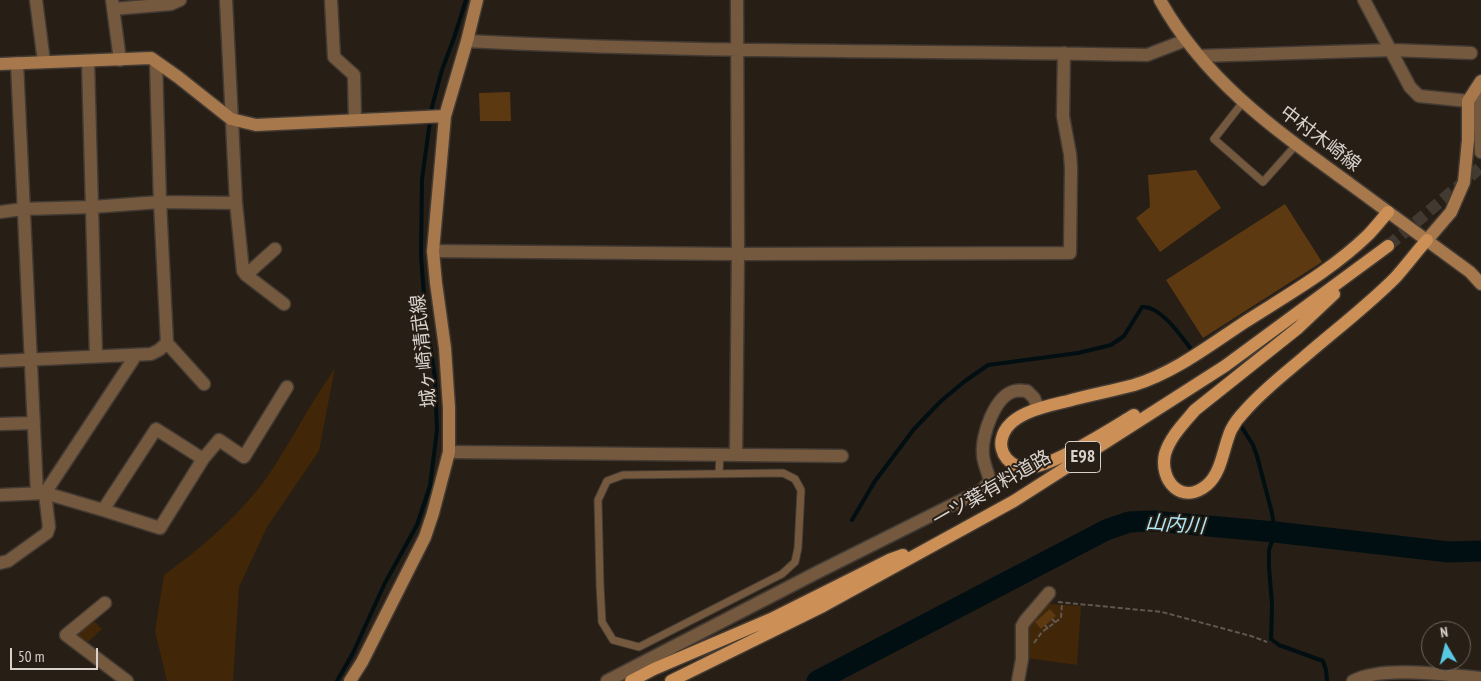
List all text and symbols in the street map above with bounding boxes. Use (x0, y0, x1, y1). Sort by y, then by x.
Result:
street label: 中村木崎線 (1275, 101, 1365, 177)
street label: 城ヶ崎清武線 (407, 293, 441, 409)
road number: E98 (1066, 442, 1100, 472)
street label: 一ツ葉有料道路 (929, 446, 1055, 532)
water label: 山内川 (1144, 511, 1206, 539)
north arrow (1421, 621, 1471, 671)
text: N (1439, 623, 1449, 642)
scale bar (12, 638, 100, 670)
text: 50 m (18, 647, 44, 666)

